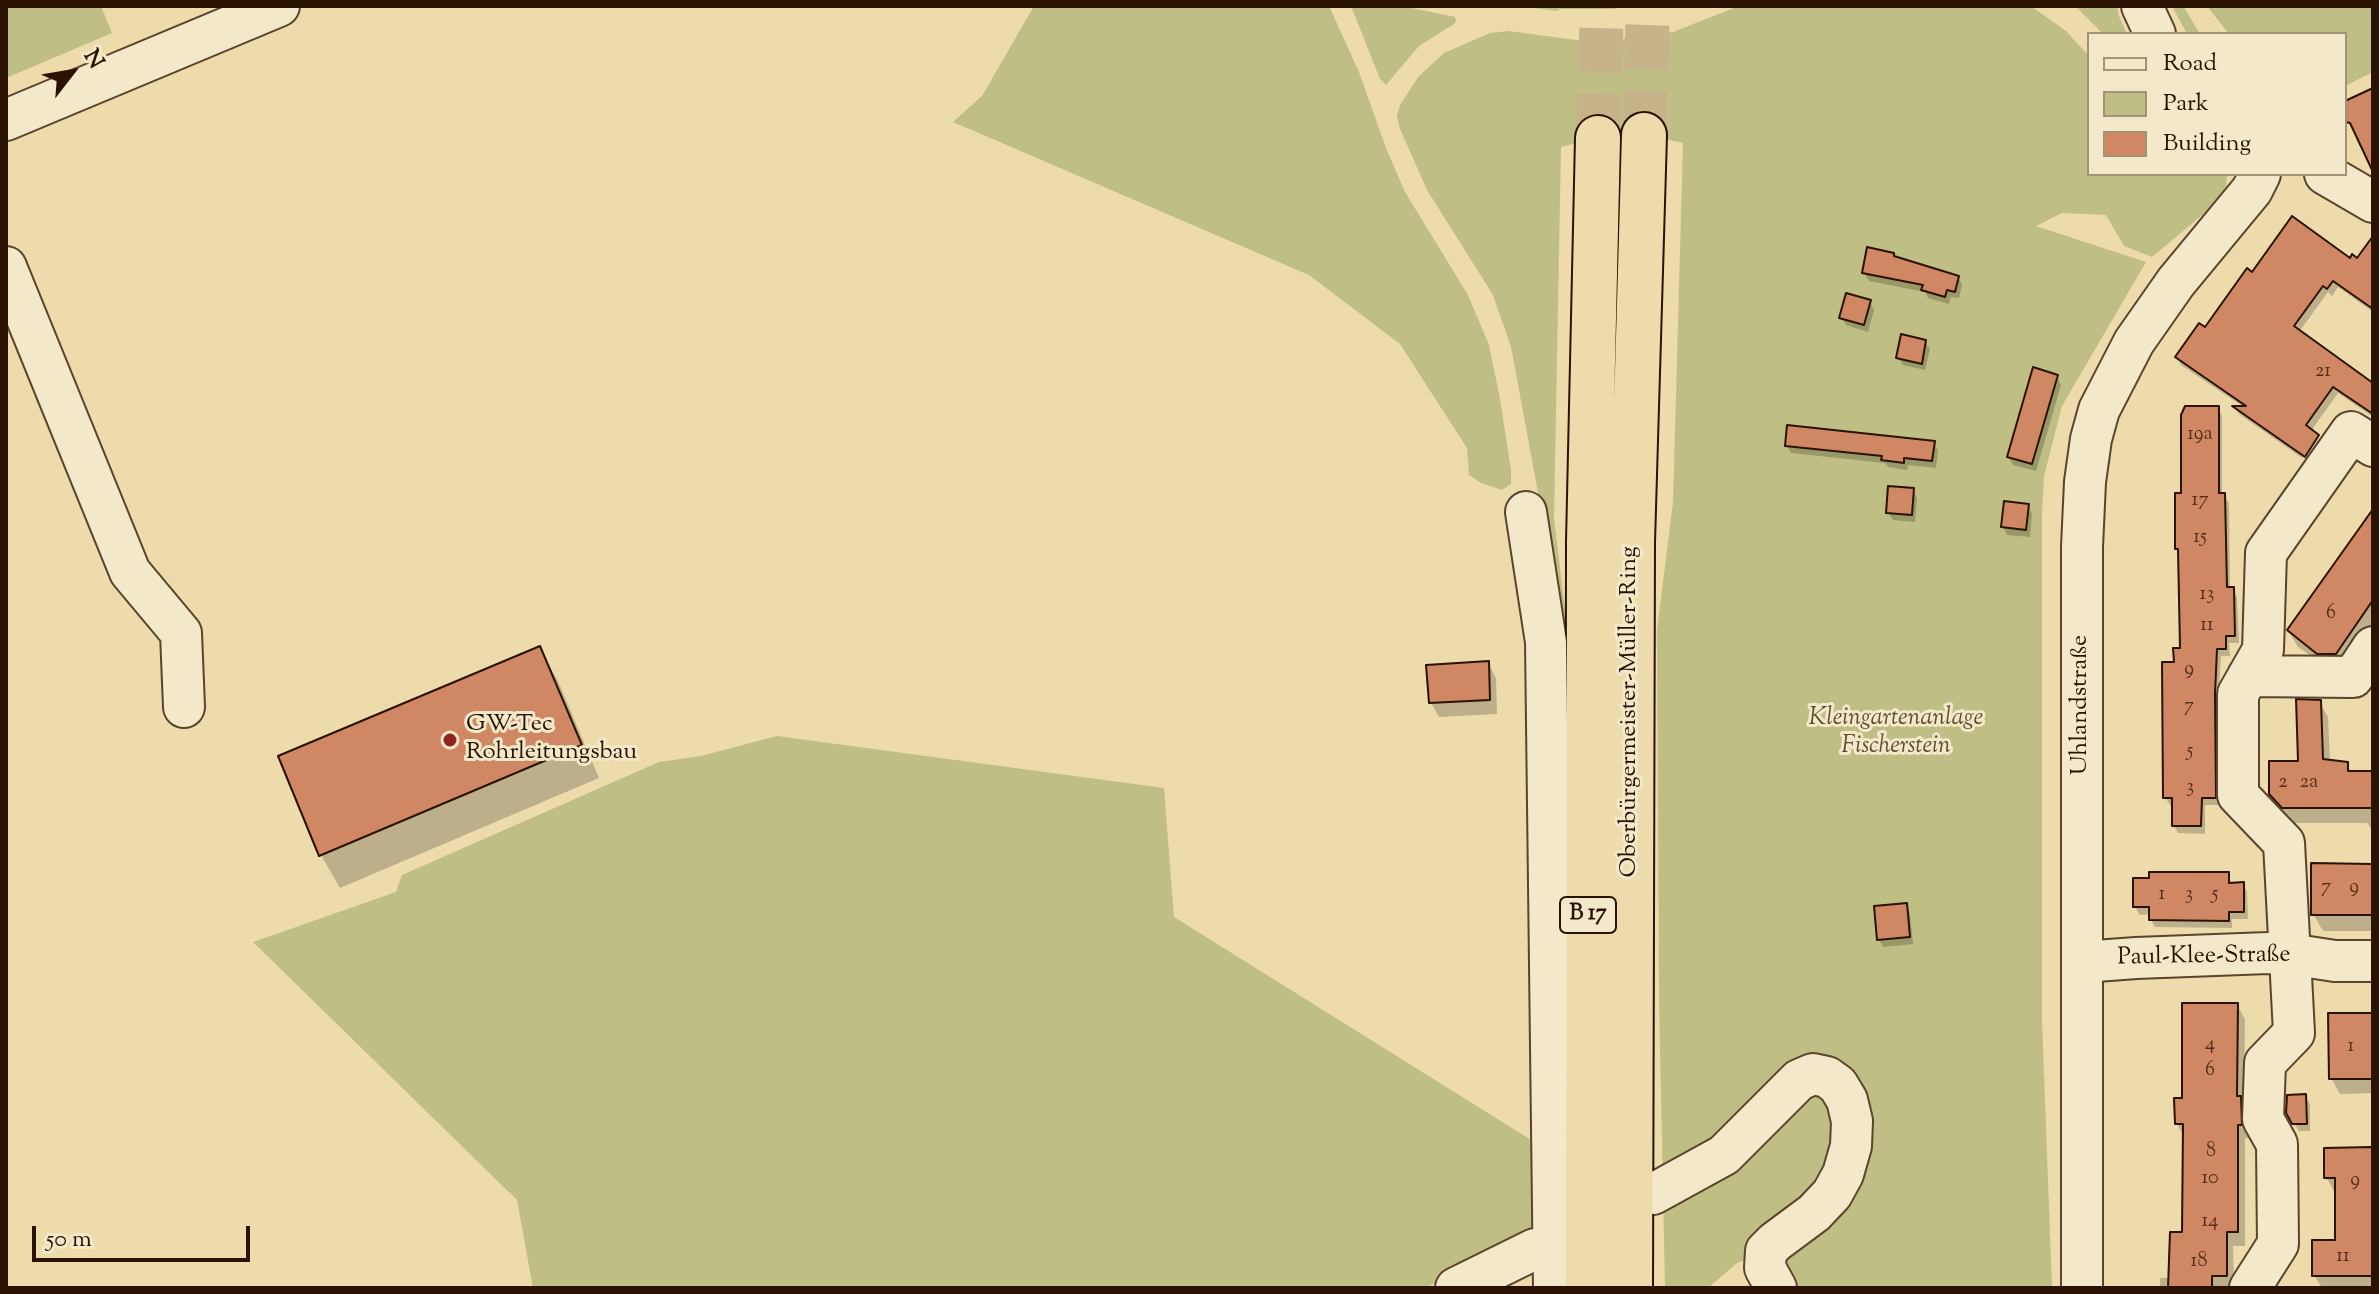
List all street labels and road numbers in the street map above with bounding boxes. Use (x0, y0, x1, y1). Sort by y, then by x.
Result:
street label: Oberbürgermeister-Müller-Ring (1617, 546, 1645, 878)
street label: Uhlandstraße (2068, 635, 2096, 775)
road number: B 17 (1560, 897, 1616, 933)
street label: Paul-Klee-Straße (2117, 942, 2291, 974)

